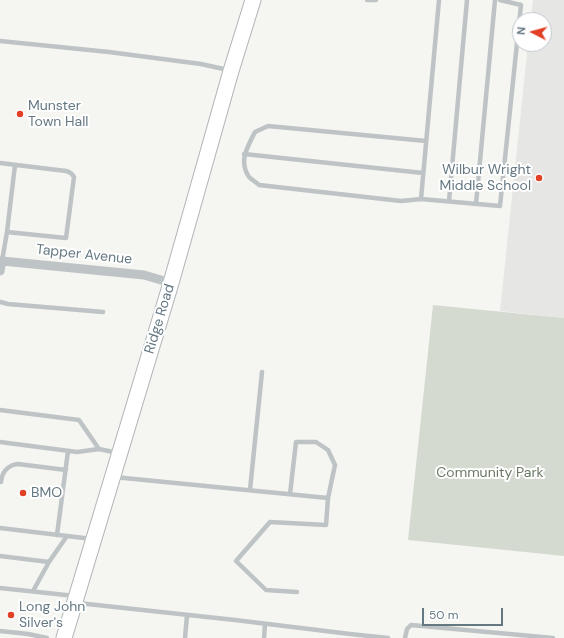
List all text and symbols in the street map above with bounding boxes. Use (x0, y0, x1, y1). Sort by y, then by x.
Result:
north arrow (512, 12, 552, 52)
text: N (514, 26, 528, 36)
place label: Munster Town Hall (28, 98, 88, 130)
marker: Munster Town Hall (15, 109, 25, 119)
place label: Wilbur Wright Middle School (440, 162, 531, 194)
marker: Wilbur Wright Middle School (534, 173, 544, 183)
street label: Tapper Avenue (35, 242, 133, 268)
street label: Ridge Road (141, 282, 179, 356)
park label: Community Park (436, 465, 544, 481)
place label: BMO (31, 485, 62, 501)
marker: BMO (18, 488, 28, 498)
place label: Long John Silver's (19, 599, 85, 632)
scale bar (424, 600, 505, 626)
text: 50 m (429, 607, 458, 623)
marker: Long John Silver's (6, 610, 16, 620)

